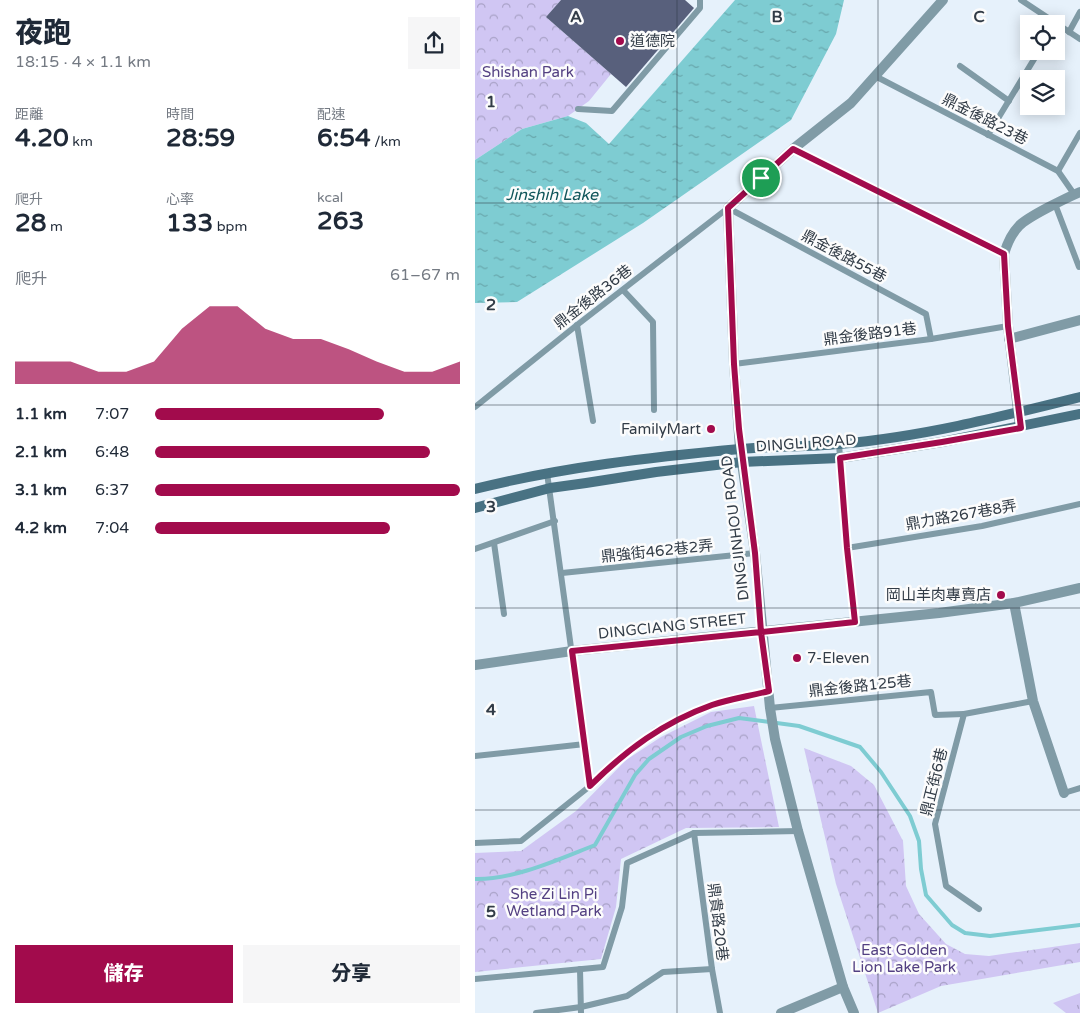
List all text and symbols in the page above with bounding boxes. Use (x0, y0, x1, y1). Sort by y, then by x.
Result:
text: A (570, 7, 582, 27)
text: B (771, 7, 783, 27)
text: C (973, 7, 985, 27)
map controls (1020, 15, 1065, 115)
button: locate (1020, 15, 1065, 60)
text: 夜跑 (15, 16, 71, 50)
button: share (408, 17, 460, 69)
place label: 道德院 (630, 32, 675, 50)
marker: 道德院 (614, 35, 626, 47)
text: 18:15 · 4 × 1.1 km (15, 52, 151, 72)
park label: Shishan Park (482, 63, 574, 81)
button: layers (1020, 70, 1065, 115)
street label: 鼎金後路23巷 (939, 90, 1031, 148)
text: 1 (486, 92, 496, 112)
text: 距離 (15, 106, 43, 123)
text: 時間 (166, 106, 194, 123)
text: 配速 (317, 106, 345, 123)
text: 4.20 (15, 123, 69, 153)
text: 28:59 (166, 123, 235, 153)
text: 6:54 (317, 123, 371, 153)
text: km (69, 133, 93, 150)
text: /km (371, 133, 401, 150)
pin (740, 157, 782, 199)
icon: arrive (747, 164, 775, 192)
water label: Jinshih Lake (506, 185, 599, 205)
text: kcal (317, 189, 343, 206)
text: 爬升 (15, 191, 43, 208)
text: 心率 (166, 191, 194, 208)
text: 263 (317, 206, 364, 236)
text: 28 (15, 208, 46, 238)
text: 133 (166, 208, 213, 238)
text: m (46, 218, 63, 235)
text: bpm (213, 218, 247, 235)
street label: 鼎金後路55巷 (798, 226, 890, 286)
street label: 鼎金後路36巷 (550, 261, 636, 333)
text: 61–67 m (390, 265, 460, 285)
text: 爬升 (15, 269, 47, 289)
text: 2 (486, 295, 496, 315)
street label: 鼎金後路91巷 (822, 319, 918, 349)
text: 1.1 km (15, 404, 67, 424)
text: 7:07 (95, 404, 129, 424)
place label: FamilyMart (621, 420, 701, 438)
marker: FamilyMart (705, 423, 717, 435)
street label: DINGLI ROAD (755, 431, 857, 455)
text: 2.1 km (15, 442, 67, 462)
text: 6:48 (95, 442, 129, 462)
street label: DINGJINHOU ROAD (717, 454, 753, 602)
text: 3.1 km (15, 480, 67, 500)
text: 6:37 (95, 480, 129, 500)
street label: 鼎力路267巷8弄 (904, 496, 1018, 534)
text: 3 (486, 497, 496, 517)
text: 4.2 km (15, 518, 67, 538)
text: 7:04 (95, 518, 129, 538)
street label: 鼎強街462巷2弄 (600, 536, 714, 566)
place label: 岡山羊肉專賣店 (886, 586, 991, 604)
marker: 岡山羊肉專賣店 (995, 589, 1007, 601)
street label: DINGCIANG STREET (597, 609, 747, 643)
place label: 7-Eleven (807, 649, 869, 667)
marker: 7-Eleven (791, 652, 803, 664)
street label: 鼎金後路125巷 (808, 672, 912, 700)
text: 4 (486, 700, 496, 720)
street label: 鼎正街6巷 (917, 746, 951, 818)
street label: 鼎貴路20巷 (704, 882, 732, 962)
park label: She Zi Lin Pi Wetland Park (506, 885, 602, 920)
text: 5 (486, 902, 496, 922)
park label: East Golden Lion Lake Park (852, 941, 956, 976)
button: 儲存 (15, 945, 233, 1003)
button: 分享 (243, 945, 460, 1003)

